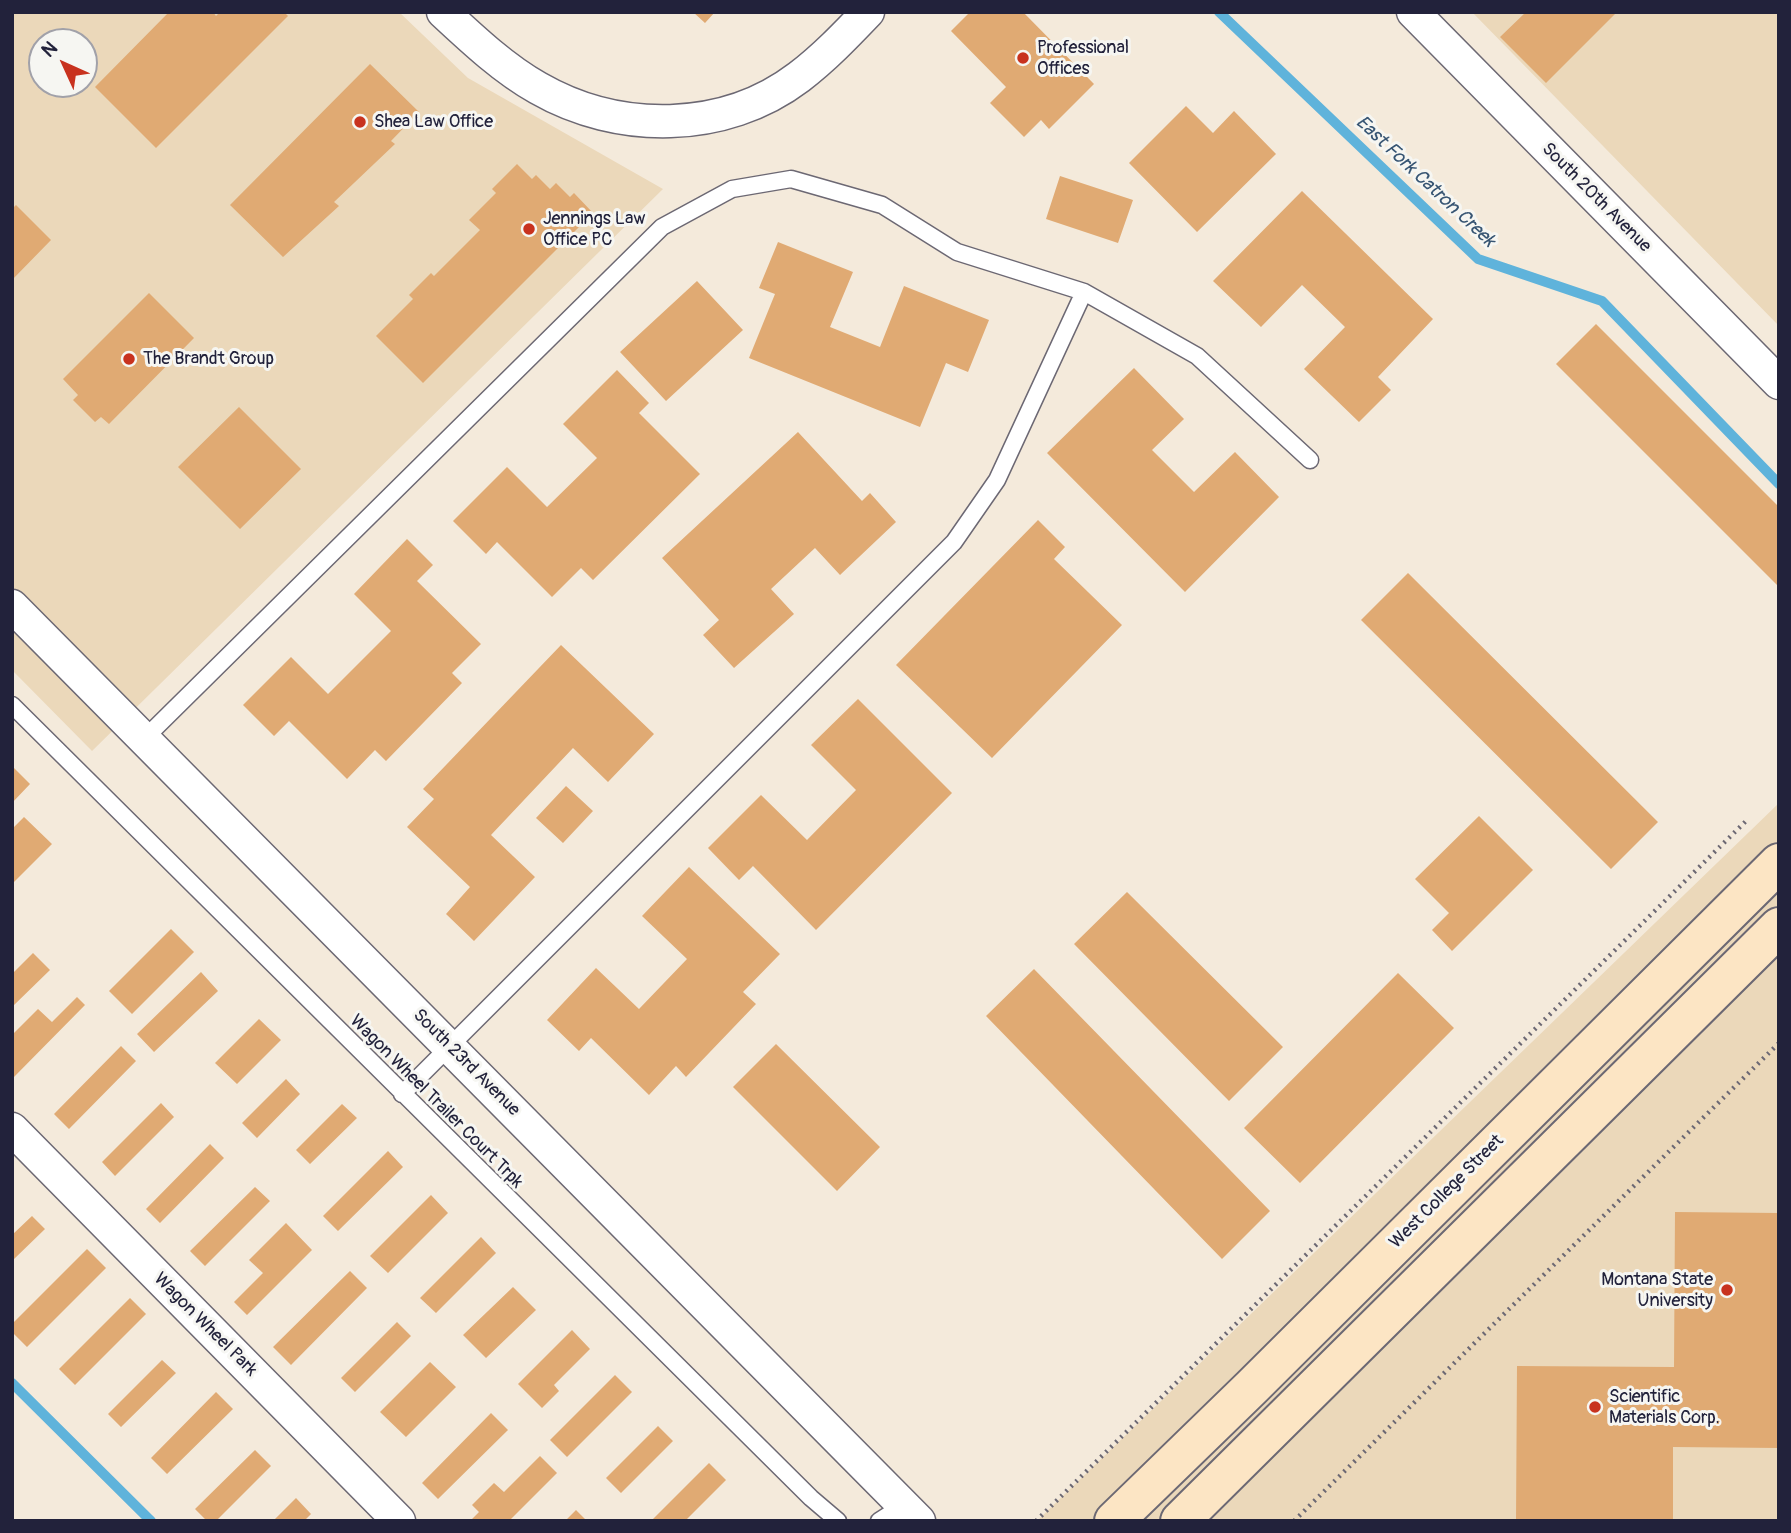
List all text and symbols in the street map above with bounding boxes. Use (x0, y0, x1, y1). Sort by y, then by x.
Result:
north arrow (28, 28, 98, 98)
text: N (37, 37, 63, 63)
place label: Professional Offices (1037, 37, 1129, 80)
marker: Professional Offices (1015, 50, 1031, 66)
place label: Shea Law Office (374, 111, 493, 133)
water label: East Fork Catron Creek (1351, 112, 1499, 252)
marker: Shea Law Office (352, 114, 368, 130)
street label: South 20th Avenue (1537, 139, 1655, 257)
place label: Jennings Law Office PC (543, 208, 645, 250)
marker: Jennings Law Office PC (521, 221, 537, 237)
place label: The Brandt Group (143, 348, 274, 370)
marker: The Brandt Group (121, 351, 137, 367)
street label: South 23rd Avenue (408, 1005, 524, 1121)
street label: Wagon Wheel Trailer Court Trpk (345, 1011, 527, 1193)
street label: West College Street (1386, 1131, 1508, 1253)
street label: Wagon Wheel Park (149, 1269, 261, 1381)
place label: Montana State University (1601, 1269, 1713, 1312)
marker: Montana State University (1719, 1282, 1735, 1298)
place label: Scientific Materials Corp. (1609, 1386, 1720, 1428)
marker: Scientific Materials Corp. (1587, 1399, 1603, 1415)

